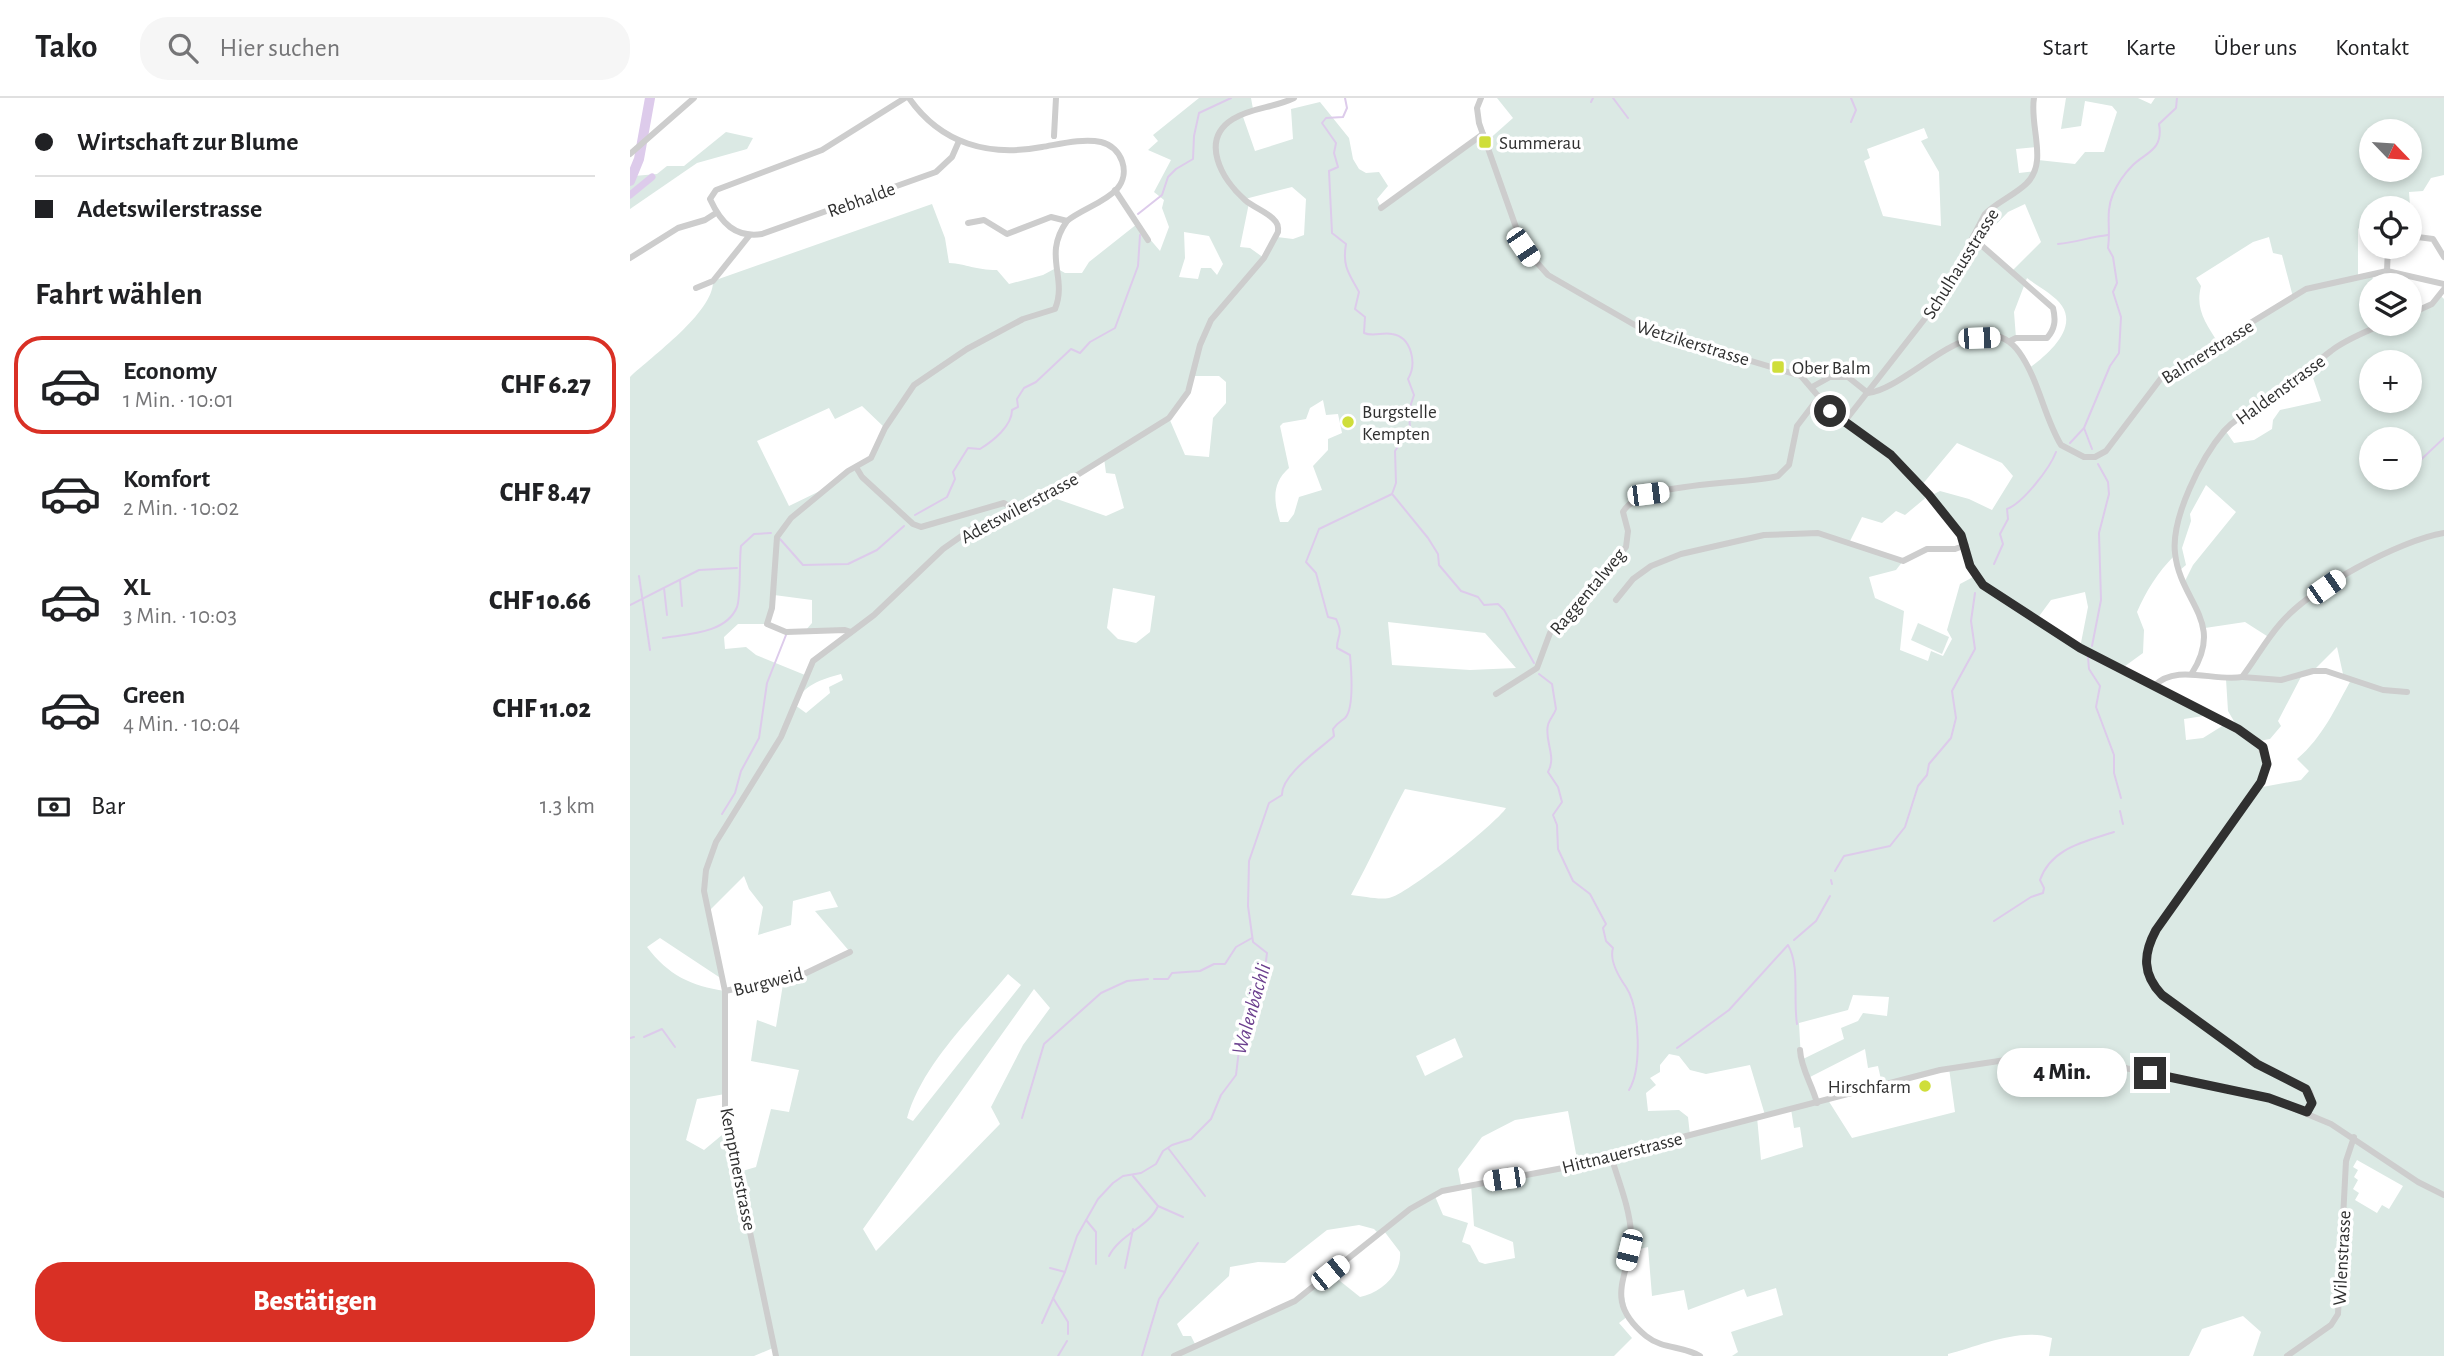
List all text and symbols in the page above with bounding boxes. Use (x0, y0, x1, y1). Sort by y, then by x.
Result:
search box (140, 17, 630, 80)
icon: search (164, 29, 202, 67)
text: Tako (35, 31, 98, 64)
text: Hier suchen (220, 35, 340, 61)
text: Start (2043, 36, 2088, 60)
text: Karte (2126, 36, 2176, 60)
text: Über uns (2214, 36, 2297, 60)
text: Kontakt (2335, 36, 2409, 60)
north arrow (2359, 119, 2422, 182)
map controls (2359, 119, 2422, 490)
text: Wirtschaft zur Blume (77, 129, 298, 155)
marker: Summerau (1477, 134, 1493, 150)
place label: Summerau (1499, 134, 1581, 153)
street label: Rebhalde (825, 179, 898, 221)
text: Adetswilerstrasse (77, 196, 262, 222)
button: locate (2359, 196, 2422, 259)
street label: Schulhausstrasse (1920, 205, 2003, 322)
car (1503, 224, 1544, 270)
button: layers (2359, 273, 2422, 336)
text: Fahrt wählen (35, 278, 203, 310)
street label: Wetzikerstrasse (1634, 317, 1751, 370)
street label: Balmerstrasse (2158, 317, 2257, 388)
car (1958, 327, 2001, 349)
button: + (2359, 350, 2422, 413)
street label: Haldenstrasse (2233, 352, 2329, 429)
icon: car (39, 354, 102, 417)
text: Economy (123, 358, 217, 384)
marker: Ober Balm (1770, 359, 1786, 375)
place label: Ober Balm (1792, 359, 1871, 378)
text: CHF 6.27 (501, 372, 591, 398)
text: 1 Min. · 10:01 (123, 389, 234, 412)
route start (1814, 395, 1846, 427)
place label: Burgstelle Kempten (1362, 403, 1437, 444)
marker: Burgstelle Kempten (1340, 414, 1356, 430)
button: − (2359, 427, 2422, 490)
icon: car (39, 462, 102, 525)
text: Komfort (123, 466, 210, 492)
street label: Adetswilerstrasse (958, 469, 1082, 547)
text: CHF 8.47 (500, 480, 591, 506)
car (1626, 481, 1671, 507)
text: 2 Min. · 10:02 (123, 497, 239, 520)
street label: Raggentalweg (1547, 545, 1630, 639)
car (2303, 566, 2350, 608)
icon: car (39, 570, 102, 633)
text: XL (123, 574, 150, 600)
text: CHF 10.66 (489, 588, 591, 614)
text: 3 Min. · 10:03 (123, 605, 237, 628)
icon: car (39, 678, 102, 741)
text: Green (123, 682, 185, 708)
text: CHF 11.02 (492, 696, 591, 722)
text: 4 Min. · 10:04 (123, 713, 240, 736)
icon: cash (35, 788, 73, 826)
text: Bar (91, 793, 125, 819)
text: 1.3 km (540, 795, 595, 818)
water label: Walenbächli (1228, 961, 1275, 1057)
street label: Burgweid (732, 965, 805, 1000)
callout: 4 Min. (1996, 1048, 2126, 1098)
route end (2134, 1057, 2166, 1089)
text: 4 Min. (2033, 1061, 2091, 1084)
place label: Hirschfarm (1828, 1078, 1911, 1097)
marker: Hirschfarm (1917, 1078, 1933, 1094)
street label: Kemptnerstrasse (716, 1106, 759, 1232)
street label: Hittnauerstrasse (1560, 1129, 1685, 1178)
car (1482, 1166, 1527, 1192)
street label: Wilenstrasse (2331, 1210, 2354, 1306)
car (1614, 1227, 1645, 1273)
car (1308, 1252, 1353, 1294)
button: Bestätigen (35, 1262, 595, 1342)

